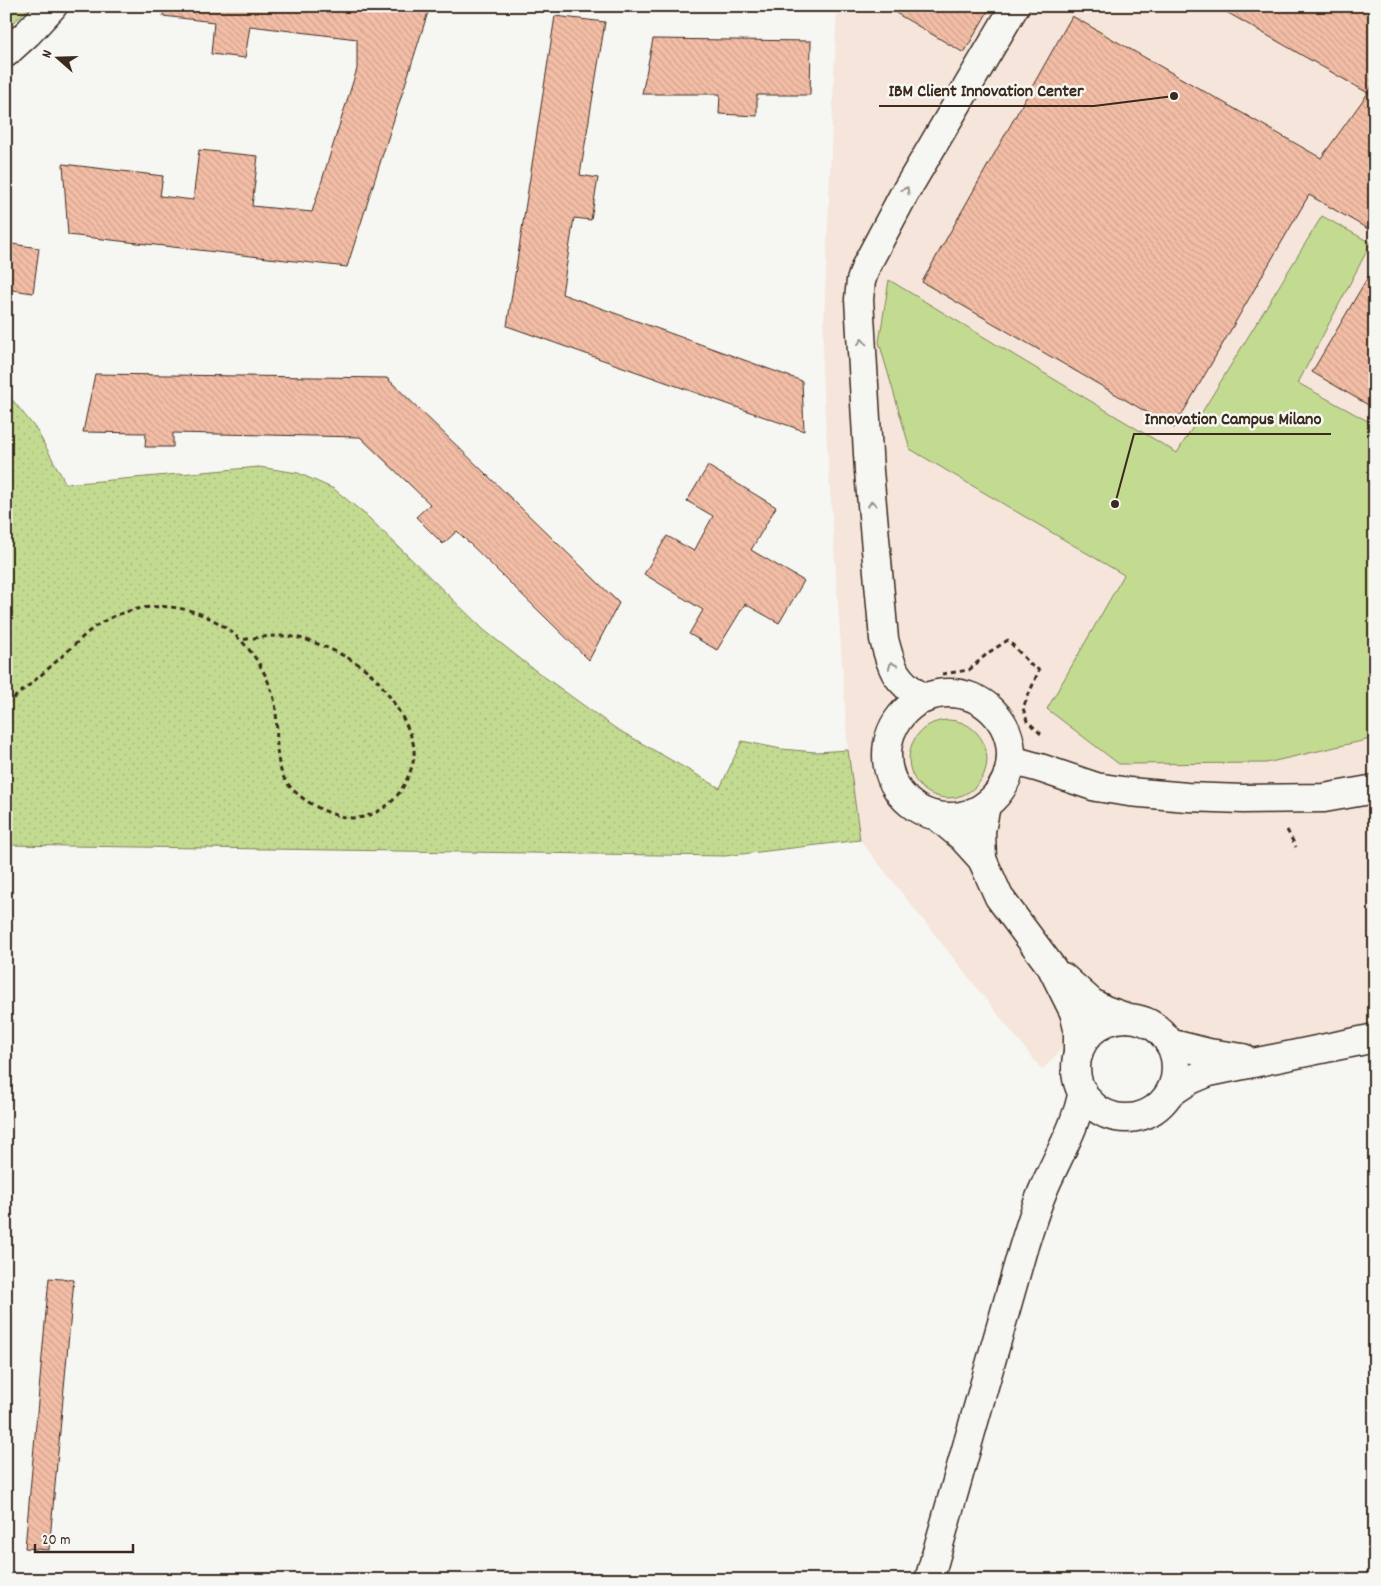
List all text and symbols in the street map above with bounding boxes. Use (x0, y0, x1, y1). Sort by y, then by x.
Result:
north arrow (32, 32, 82, 82)
text: N (37, 47, 58, 61)
callout: IBM Client Innovation Center (879, 73, 1094, 106)
text: IBM Client Innovation Center (888, 80, 1084, 105)
one-way arrow (900, 187, 910, 196)
one-way arrow (856, 337, 867, 345)
callout: Innovation Campus Milano (1134, 401, 1331, 434)
text: Innovation Campus Milano (1145, 408, 1321, 433)
one-way arrow (867, 500, 878, 508)
one-way arrow (887, 661, 898, 670)
scale bar (35, 1521, 132, 1553)
text: 20 m (42, 1530, 70, 1552)

